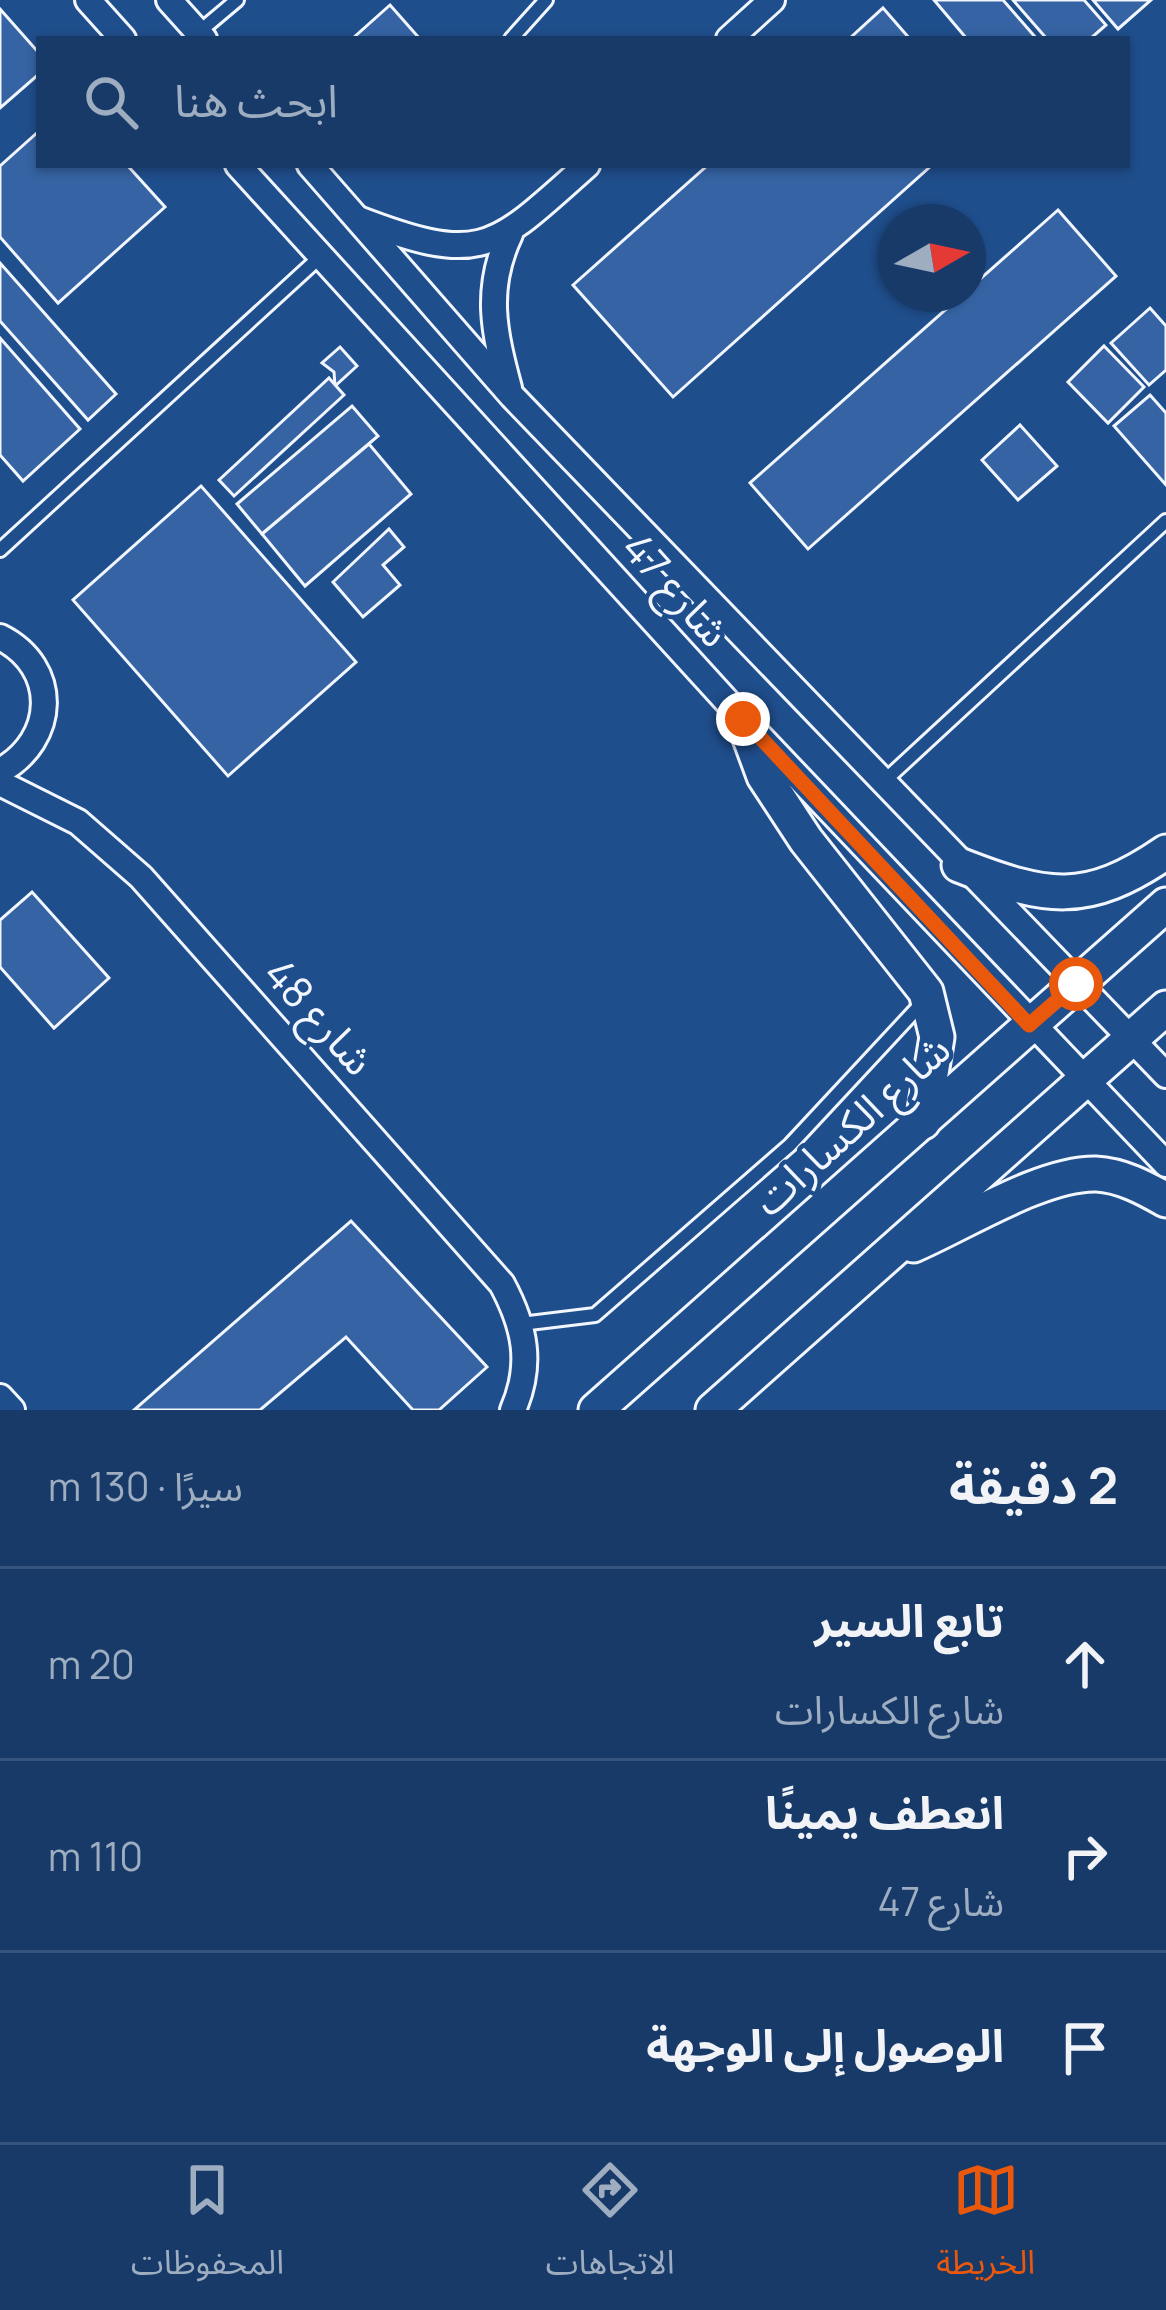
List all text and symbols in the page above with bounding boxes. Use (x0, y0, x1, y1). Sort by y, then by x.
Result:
search box (36, 36, 1130, 168)
icon: search (78, 69, 144, 135)
text: ابحث هنا (174, 69, 338, 131)
north arrow (878, 204, 986, 312)
street label: شارع 47 (607, 519, 744, 662)
route end (716, 692, 770, 746)
street label: شارع 48 (249, 945, 388, 1090)
route start (1049, 957, 1103, 1011)
street label: شارع الكسارات (740, 1020, 965, 1231)
text: 2 دقيقة (949, 1450, 1118, 1519)
text: سيرًا · 130 m (48, 1459, 243, 1513)
text: تابع السير (814, 1589, 1004, 1651)
icon: ahead (1052, 1631, 1118, 1697)
text: 20 m (48, 1637, 135, 1691)
text: شارع الكسارات (775, 1682, 1004, 1736)
text: انعطف يمينًا (765, 1781, 1004, 1843)
icon: right (1052, 1823, 1118, 1889)
text: 110 m (48, 1829, 143, 1883)
text: شارع 47 (878, 1874, 1004, 1928)
text: الوصول إلى الوجهة (646, 2014, 1004, 2076)
icon: arrive (1052, 2015, 1118, 2081)
tab: المحفوظات (131, 2157, 284, 2298)
tab: الاتجاهات (546, 2157, 675, 2298)
tab: الخريطة (936, 2157, 1035, 2298)

